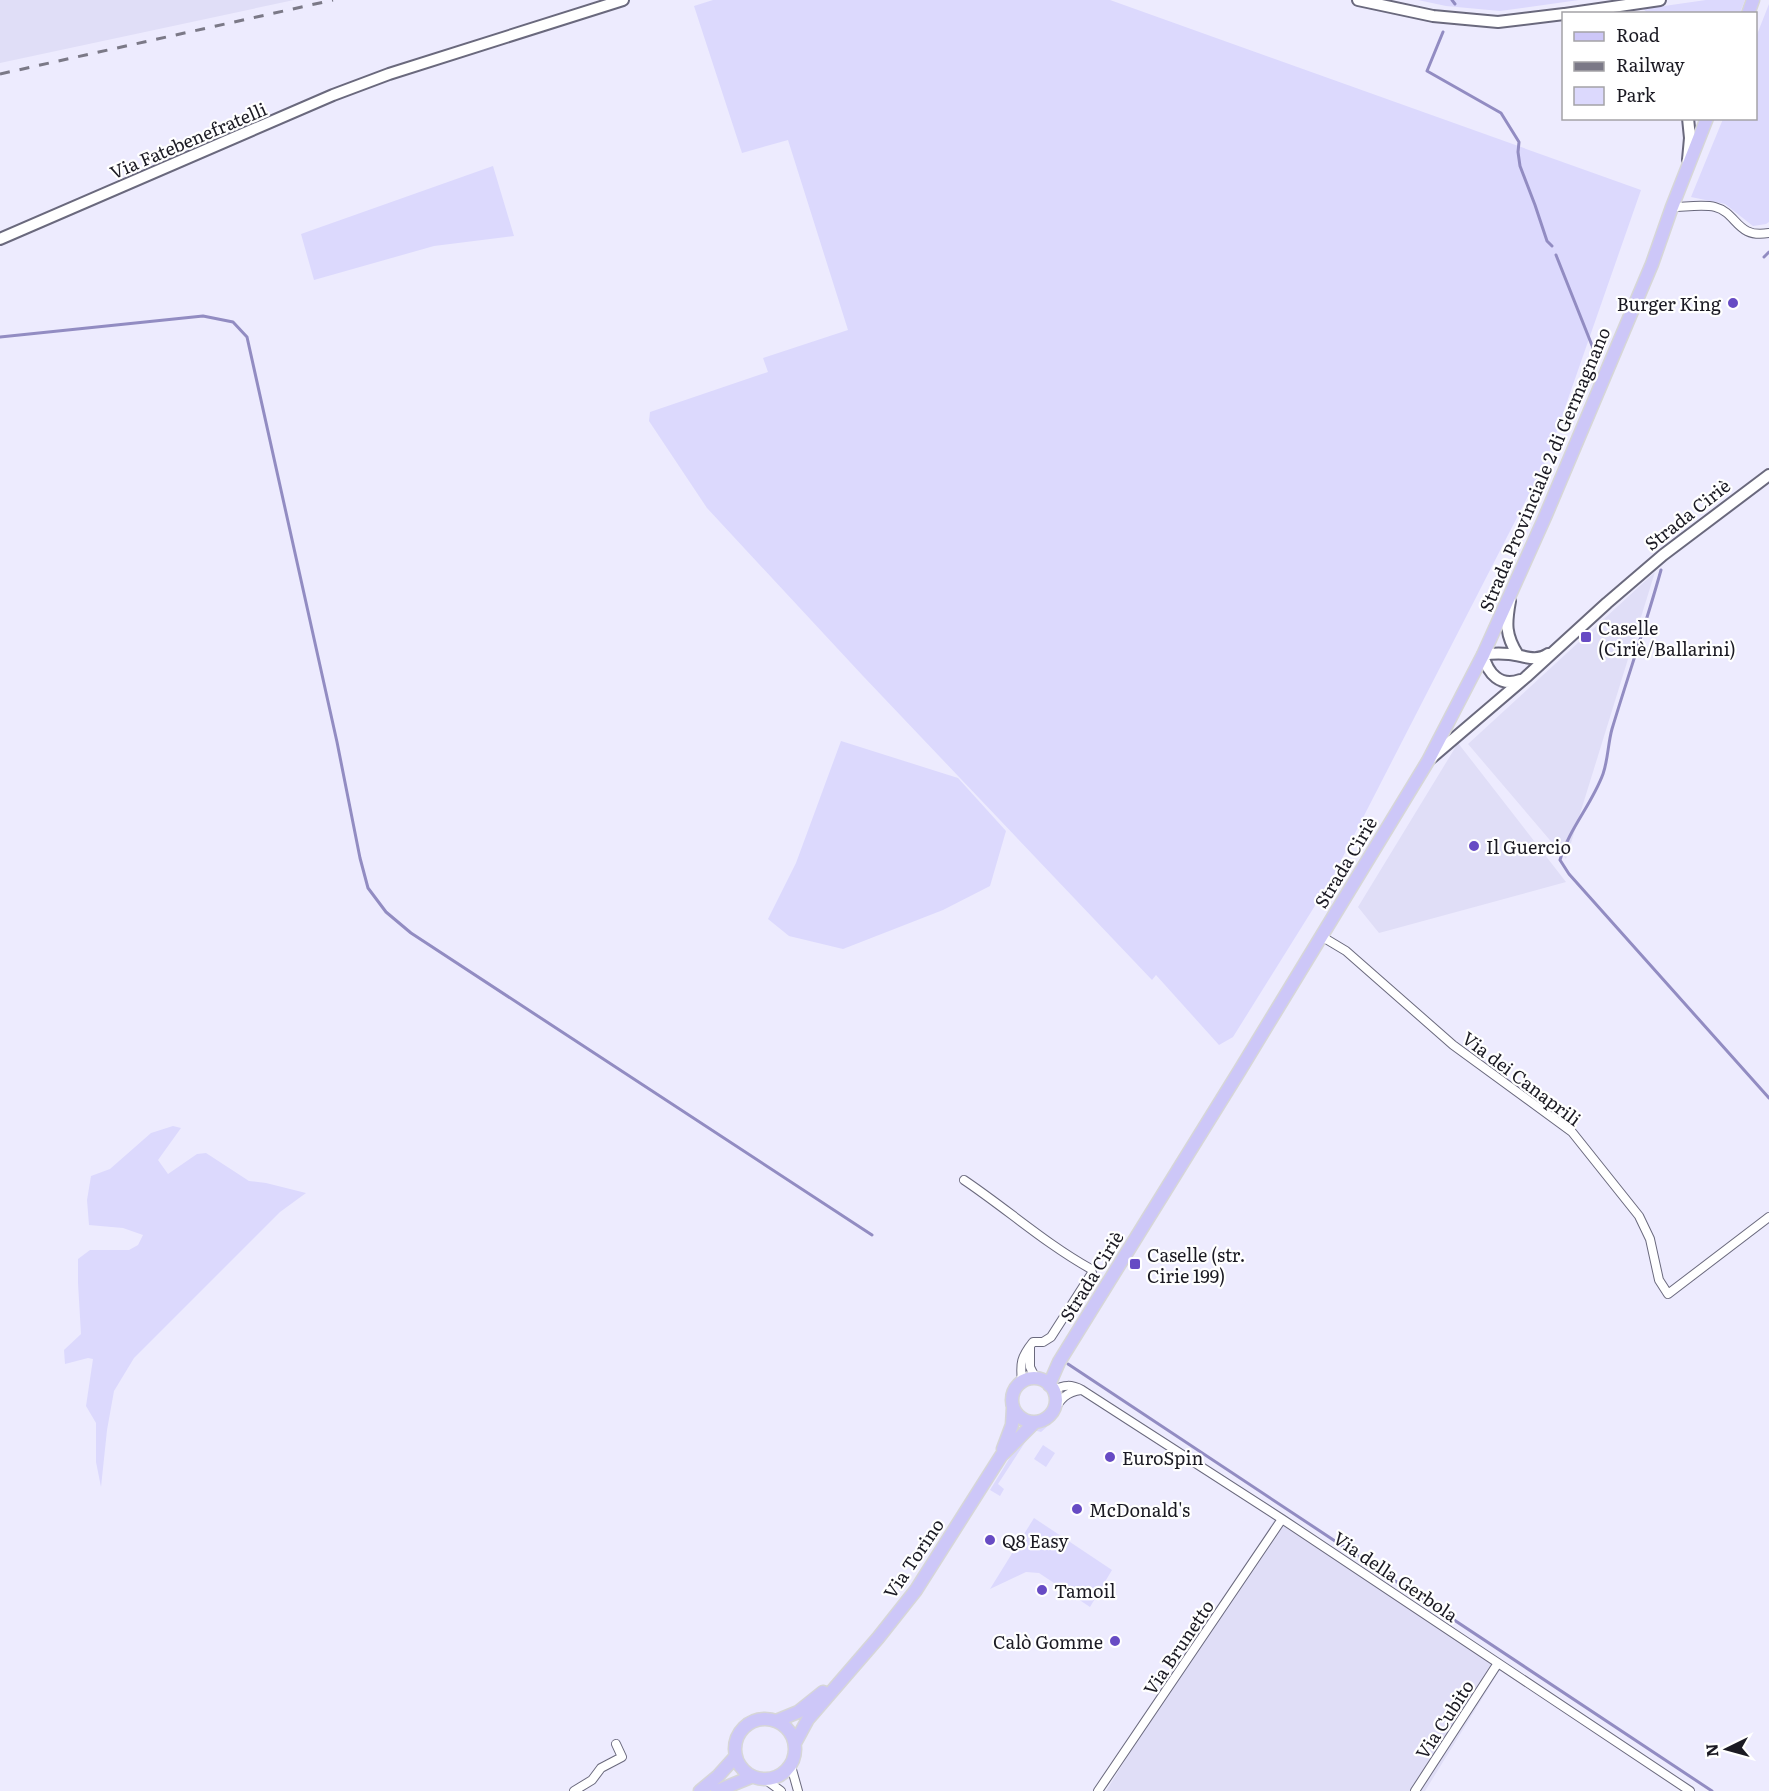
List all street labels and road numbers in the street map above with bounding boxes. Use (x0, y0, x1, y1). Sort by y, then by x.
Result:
street label: Via Fatebenefratelli (105, 95, 271, 185)
street label: Strada Provinciale 2 di Germagnano (1472, 323, 1616, 615)
street label: Strada Ciriè (1638, 472, 1736, 556)
street label: Strada Ciriè (1307, 811, 1383, 913)
street label: Via dei Canaprili (1457, 1024, 1587, 1132)
street label: Strada Ciriè (1052, 1225, 1130, 1327)
street label: Via Torino (876, 1512, 950, 1604)
street label: Via della Gerbola (1328, 1524, 1464, 1628)
street label: Via Brunetto (1136, 1594, 1220, 1700)
street label: Via Cubito (1408, 1674, 1480, 1764)

